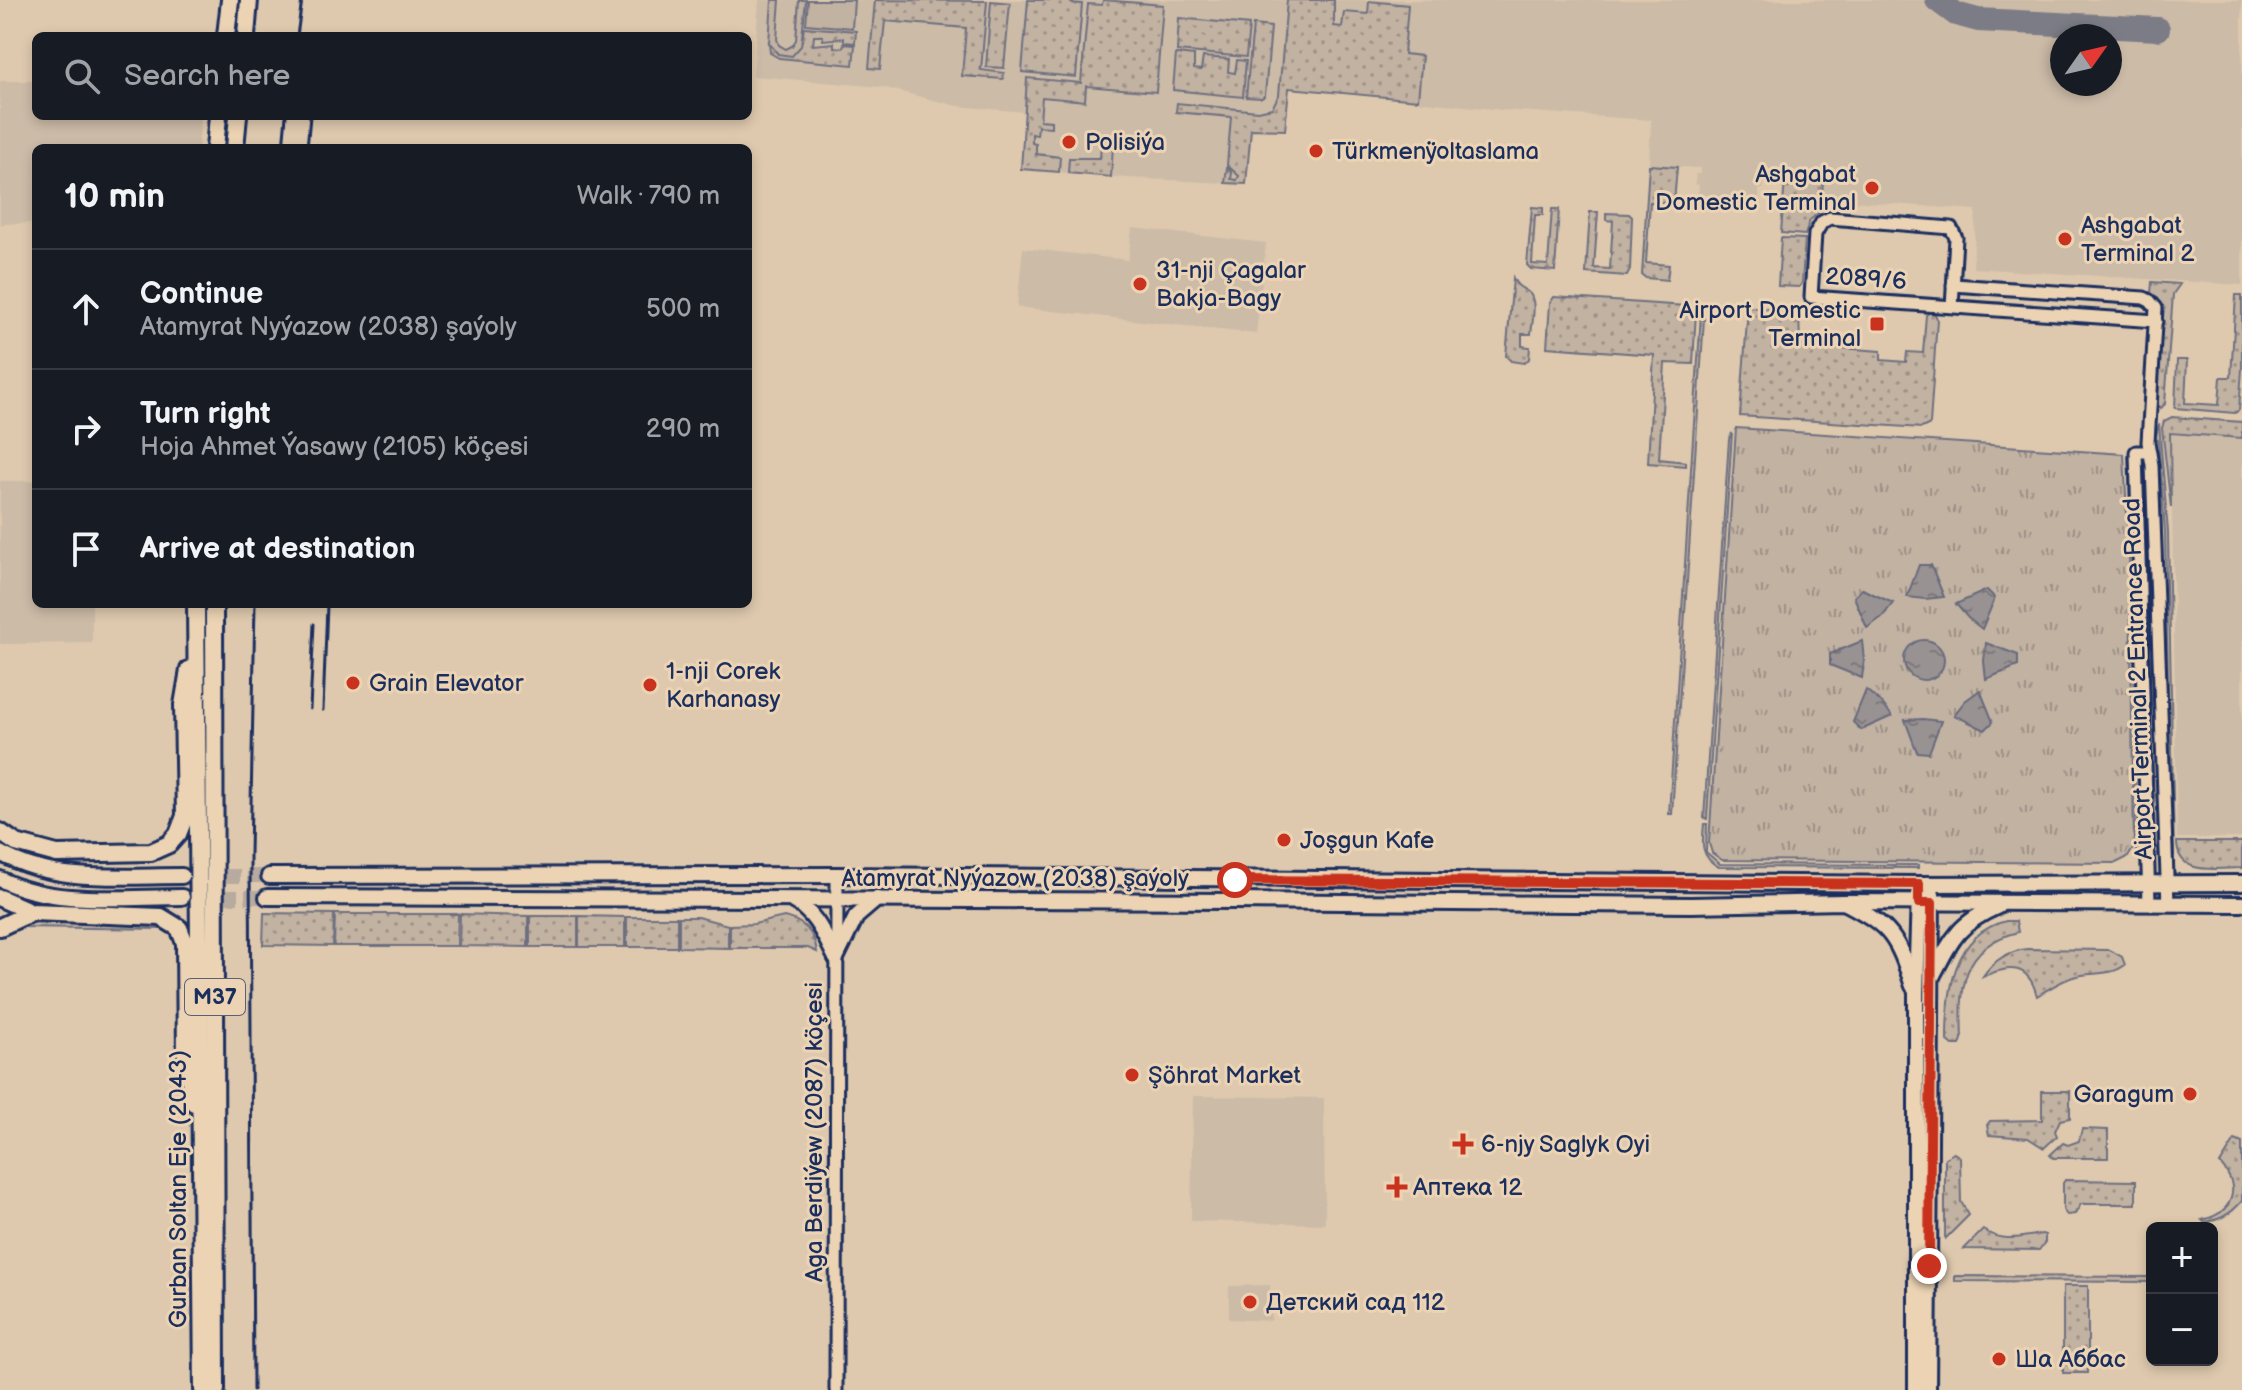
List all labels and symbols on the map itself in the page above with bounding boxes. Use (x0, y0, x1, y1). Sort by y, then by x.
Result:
north arrow (2050, 24, 2122, 96)
place label: Polisiýa (1085, 128, 1165, 157)
marker: Polisiýa (1060, 133, 1078, 151)
place label: Türkmenÿoltaslama (1332, 137, 1539, 166)
marker: Türkmenÿoltaslama (1307, 142, 1325, 160)
place label: Ashgabat Domestic Terminal (1655, 160, 1857, 217)
marker: Ashgabat Domestic Terminal (1863, 179, 1881, 197)
place label: Ashgabat Terminal 2 (2081, 211, 2194, 268)
marker: Ashgabat Terminal 2 (2056, 230, 2074, 248)
place label: 31-nji Çagalar Bakja-Bagy (1156, 256, 1306, 313)
street label: 2089/6 (1824, 262, 1908, 296)
marker: 31-nji Çagalar Bakja-Bagy (1131, 275, 1149, 293)
place label: Airport Domestic Terminal (1679, 296, 1861, 353)
marker: Airport Domestic Terminal (1868, 315, 1886, 333)
street label: Airport Terminal 2 Entrance Road (2117, 498, 2159, 860)
place label: 1-nji Corek Karhanasy (666, 657, 781, 714)
place label: Grain Elevator (369, 669, 524, 698)
marker: Grain Elevator (344, 674, 362, 692)
marker: 1-nji Corek Karhanasy (641, 676, 659, 694)
place label: Joşgun Kafe (1300, 826, 1434, 855)
marker: Joşgun Kafe (1275, 831, 1293, 849)
route start (1217, 862, 1253, 898)
street label: Atamyrat Nyýazow (2038) şaýoly (841, 864, 1189, 893)
road number: M37 (185, 979, 245, 1015)
street label: Aga Berdiýew (2087) köçesi (800, 982, 829, 1282)
street label: Gurban Soltan Eje (2043) (164, 1050, 193, 1328)
place label: Şöhrat Market (1148, 1061, 1301, 1090)
marker: Şöhrat Market (1123, 1066, 1141, 1084)
place label: Garagum (2074, 1080, 2174, 1109)
marker: Garagum (2181, 1085, 2199, 1103)
place label: 6-njy Saglyk Oyi (1481, 1130, 1650, 1159)
marker: 6-njy Saglyk Oyi (1452, 1133, 1474, 1155)
place label: Аптека 12 (1412, 1173, 1522, 1202)
marker: Аптека 12 (1388, 1178, 1406, 1196)
route end (1911, 1248, 1947, 1284)
place label: Детский сад 112 (1266, 1288, 1445, 1317)
marker: Детский сад 112 (1241, 1293, 1259, 1311)
place label: Ша Аббас (2015, 1345, 2126, 1374)
marker: Ша Аббас (1990, 1350, 2008, 1368)

